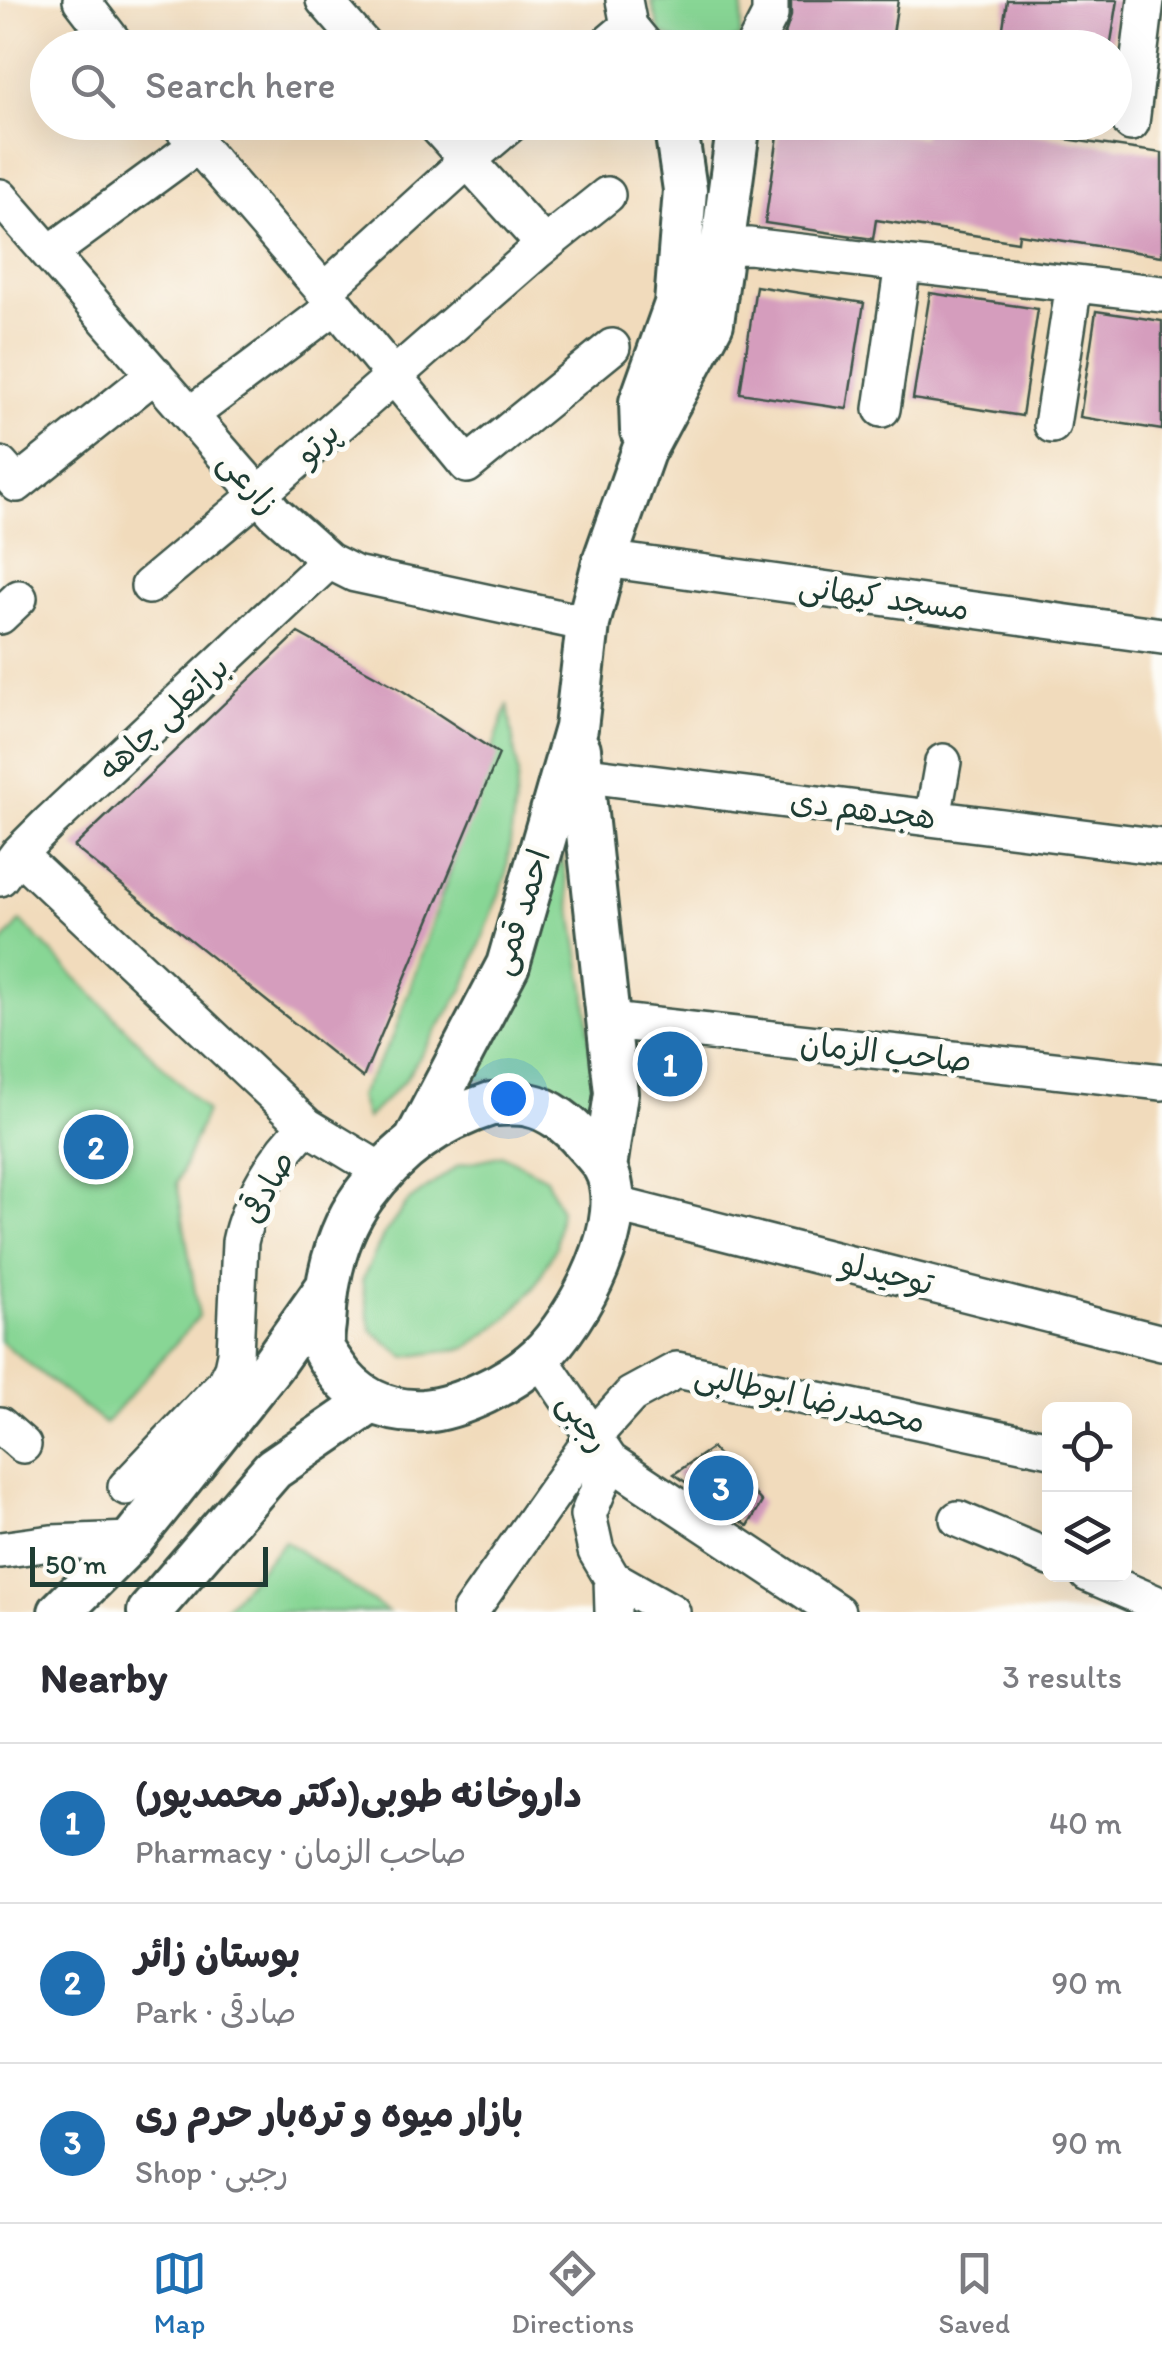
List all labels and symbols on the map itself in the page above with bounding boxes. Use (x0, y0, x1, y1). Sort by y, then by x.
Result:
street label: پرتو (286, 413, 348, 475)
street label: زارعی (209, 443, 287, 523)
street label: مسجد کیهانی (796, 566, 972, 630)
street label: براتعلی چاهه (89, 648, 238, 790)
street label: هجدهم دی (787, 781, 938, 843)
street label: احمد قمی (482, 844, 560, 980)
street label: صاحب الزمان (798, 1024, 974, 1080)
pin: 1 (638, 1026, 702, 1102)
your location (483, 1073, 534, 1124)
pin: 2 (64, 1110, 128, 1184)
street label: صادقی (232, 1144, 302, 1230)
street label: توحیدلو (834, 1243, 938, 1304)
street label: محمدرضا ابوطالبی (691, 1355, 929, 1443)
street label: رجبی (548, 1385, 618, 1460)
pin: 3 (688, 1450, 754, 1526)
scale bar (30, 1542, 268, 1586)

